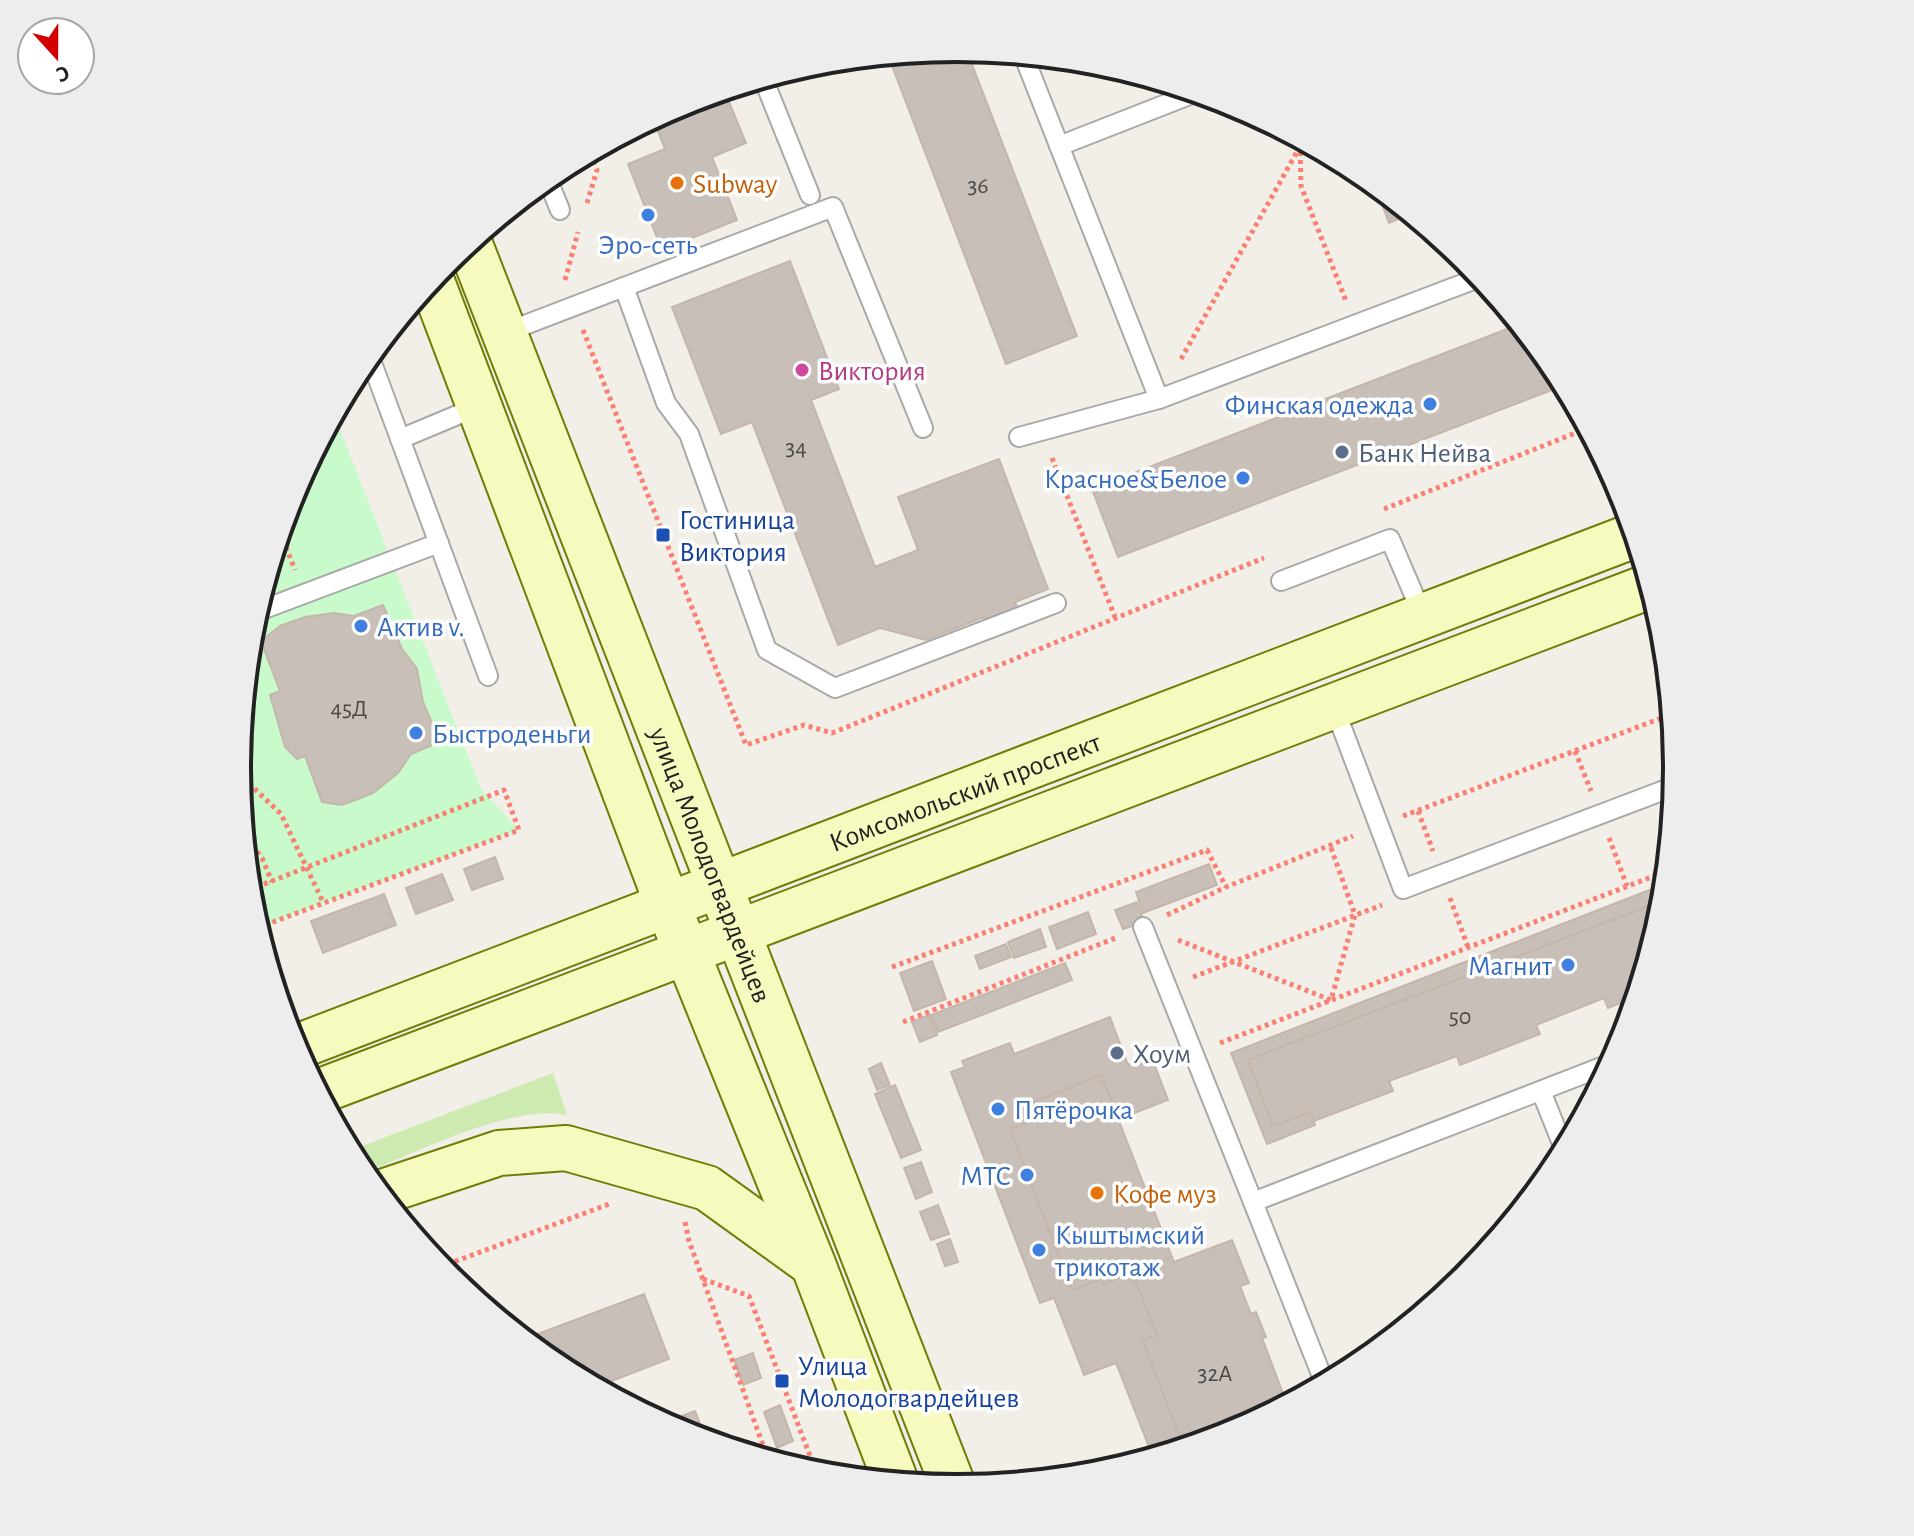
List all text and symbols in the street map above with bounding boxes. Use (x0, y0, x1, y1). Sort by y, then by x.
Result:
north arrow (16, 16, 96, 96)
text: С (53, 61, 72, 86)
place label: Subway (693, 171, 777, 199)
marker: Subway (668, 174, 686, 192)
house number: 36 (967, 174, 989, 198)
marker: Эро-сеть (639, 206, 657, 224)
place label: Эро-сеть (599, 232, 698, 260)
place label: Виктория (818, 358, 926, 386)
marker: Виктория (793, 361, 811, 379)
place label: Финская одежда (1225, 392, 1414, 420)
marker: Финская одежда (1421, 395, 1439, 413)
house number: 34 (785, 436, 807, 460)
place label: Банк Нейва (1358, 440, 1491, 468)
marker: Банк Нейва (1333, 443, 1351, 461)
place label: Красное&Белое (1044, 466, 1227, 494)
marker: Красное&Белое (1234, 469, 1252, 487)
place label: Гостиница Виктория (679, 507, 795, 567)
marker: Гостиница Виктория (654, 526, 672, 544)
place label: Актив v. (377, 614, 465, 642)
marker: Актив v. (352, 617, 370, 635)
house number: 45Д (330, 697, 368, 721)
place label: Быстроденьги (432, 721, 592, 749)
street label: улица Молодогвардейцев (643, 723, 776, 1007)
marker: Быстроденьги (407, 724, 425, 742)
street label: Комсомольский проспект (826, 729, 1106, 858)
place label: Магнит (1468, 953, 1553, 981)
marker: Магнит (1559, 956, 1577, 974)
house number: 50 (1449, 1005, 1471, 1029)
place label: Хоум (1133, 1041, 1191, 1069)
marker: Хоум (1108, 1044, 1126, 1062)
place label: Пятёрочка (1014, 1097, 1133, 1125)
marker: Пятёрочка (989, 1100, 1007, 1118)
place label: МТС (960, 1163, 1011, 1191)
marker: МТС (1018, 1166, 1036, 1184)
place label: Кофе муз (1113, 1181, 1217, 1209)
marker: Кофе муз (1088, 1184, 1106, 1202)
place label: Кыштымский трикотаж (1054, 1222, 1205, 1282)
marker: Кыштымский трикотаж (1030, 1241, 1048, 1259)
place label: Улица Молодогвардейцев (798, 1353, 1019, 1413)
house number: 32А (1198, 1362, 1232, 1386)
marker: Улица Молодогвардейцев (773, 1372, 791, 1390)

